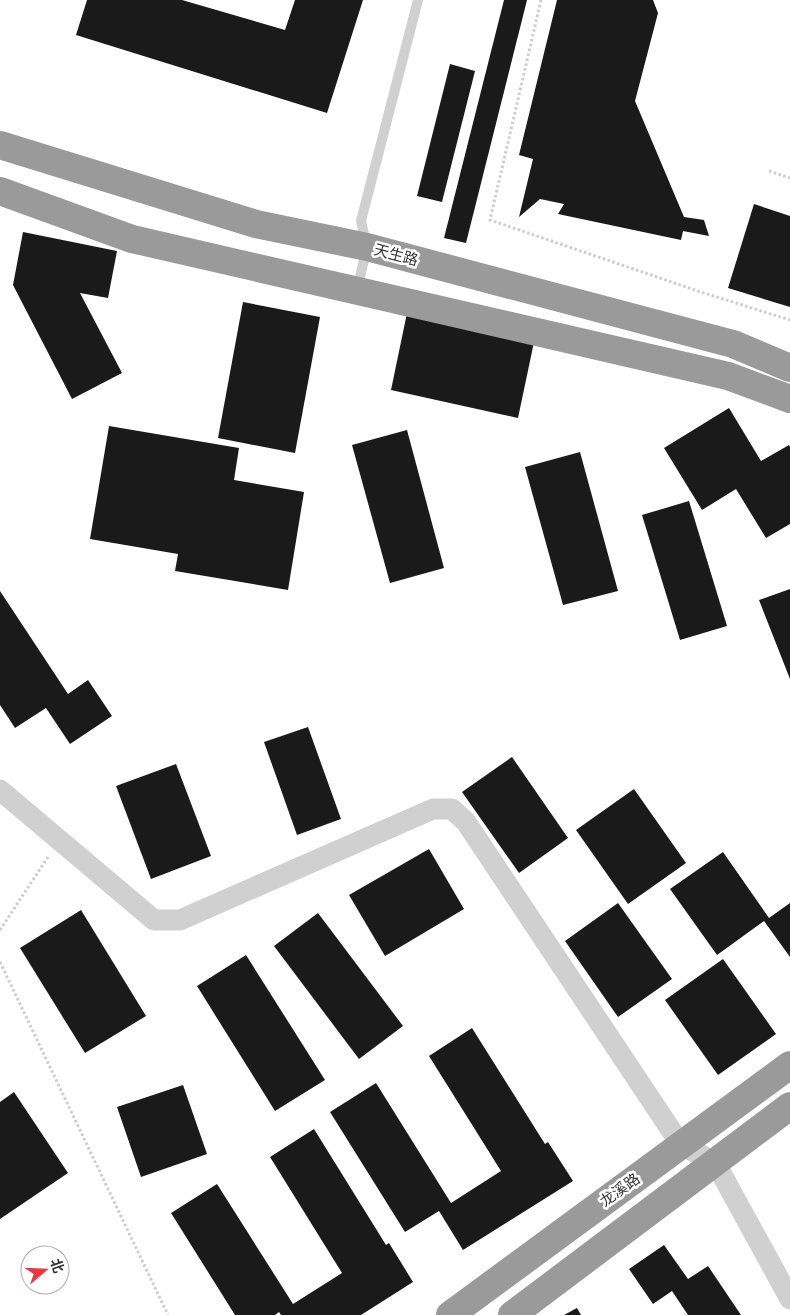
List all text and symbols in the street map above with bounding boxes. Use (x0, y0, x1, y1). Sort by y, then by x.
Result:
street label: 天生路 (372, 240, 420, 269)
street label: 龙溪路 (596, 1169, 643, 1210)
north arrow (20, 1245, 70, 1295)
text: 北 (47, 1256, 68, 1275)

